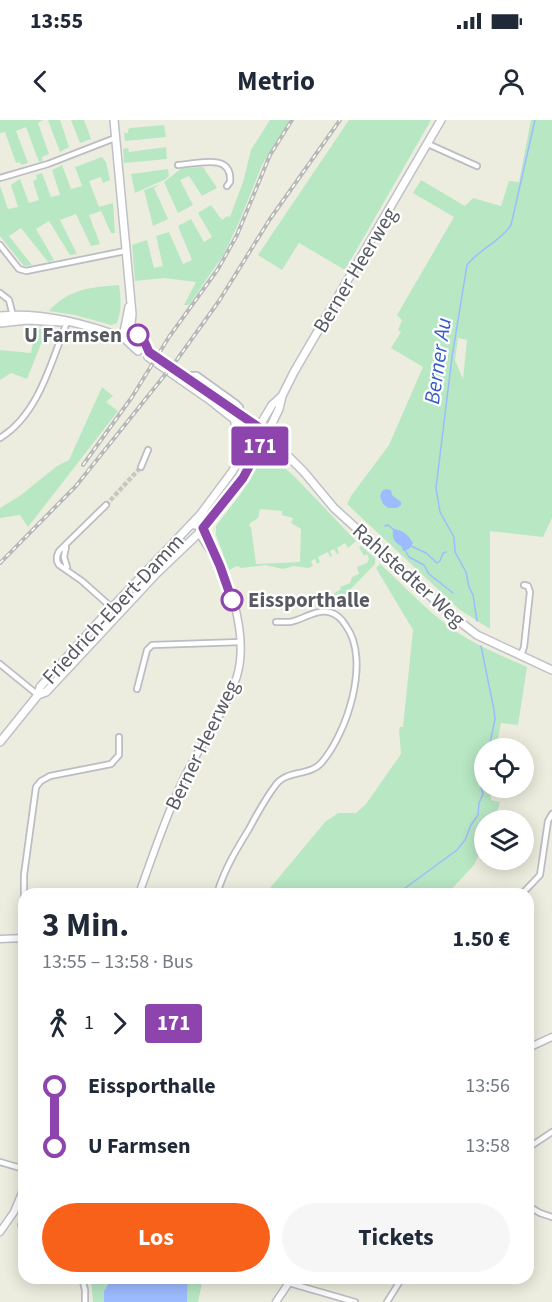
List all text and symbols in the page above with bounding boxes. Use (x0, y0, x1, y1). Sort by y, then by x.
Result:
text: 13:55 (30, 5, 83, 37)
text: Metrio (237, 62, 315, 101)
icon: back (24, 65, 57, 98)
icon: person (495, 65, 528, 98)
street label: Berner Heerweg (306, 201, 404, 338)
water label: Berner Au (416, 316, 460, 406)
place label: U Farmsen (24, 320, 122, 350)
marker: U Farmsen (127, 324, 149, 346)
line badge: 171 (226, 426, 294, 466)
text: 171 (243, 431, 277, 461)
street label: Rahlstedter Weg (346, 516, 472, 634)
street label: Friedrich-Ebert-Damm (35, 527, 191, 691)
place label: Eissporthalle (248, 585, 370, 615)
marker: Eissporthalle (221, 589, 243, 611)
street label: Berner Heerweg (158, 674, 247, 815)
map controls (474, 738, 534, 870)
button: locate (474, 738, 534, 798)
button: layers (474, 810, 534, 870)
text: 3 Min. (42, 902, 129, 949)
text: 1.50 € (453, 923, 510, 955)
text: 13:55 – 13:58 · Bus (42, 948, 193, 976)
icon: walk (42, 1007, 75, 1040)
icon: forward (103, 1007, 136, 1040)
text: 171 (157, 1008, 190, 1038)
text: 1 (84, 1009, 94, 1037)
text: Eissporthalle (88, 1070, 216, 1102)
text: 13:56 (465, 1072, 510, 1100)
text: U Farmsen (88, 1130, 191, 1162)
text: 13:58 (465, 1132, 510, 1160)
button: Los (42, 1203, 270, 1272)
button: Tickets (282, 1203, 510, 1272)

